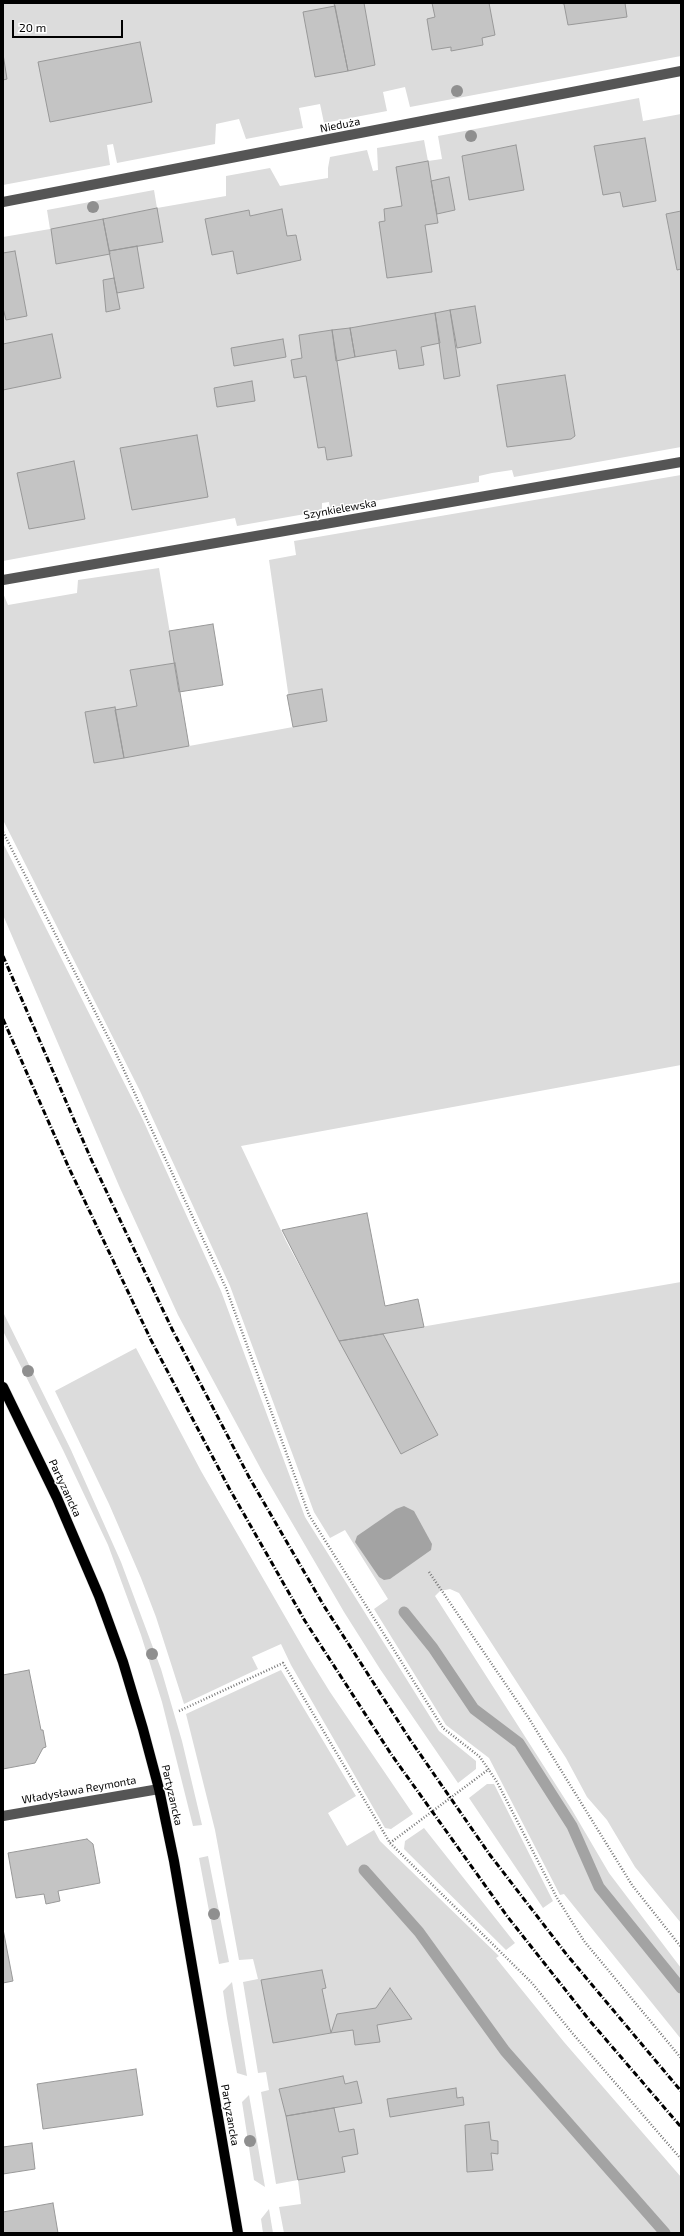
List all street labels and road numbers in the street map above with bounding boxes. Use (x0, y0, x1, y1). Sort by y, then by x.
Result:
street label: Nieduża (319, 115, 361, 135)
street label: Szynkielewska (303, 496, 377, 522)
street label: Partyzancka (46, 1457, 84, 1519)
street label: Partyzancka (159, 1763, 185, 1827)
street label: Władysława Reymonta (21, 1773, 137, 1807)
street label: Partyzancka (218, 2083, 242, 2147)

